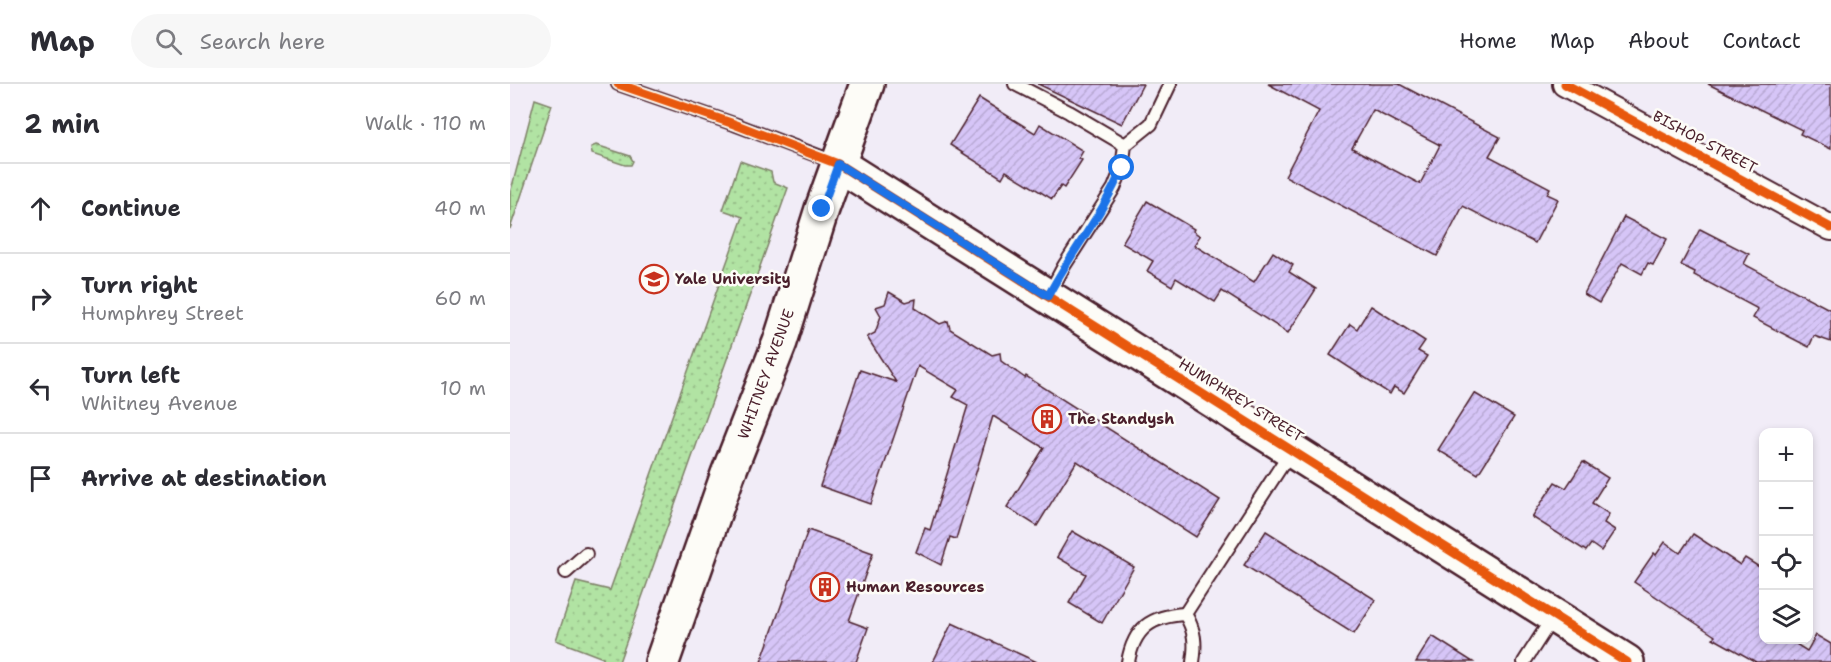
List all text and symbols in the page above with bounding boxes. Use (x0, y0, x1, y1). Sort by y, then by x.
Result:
search box (131, 14, 551, 68)
text: Map (30, 22, 95, 60)
icon: search (152, 25, 185, 58)
text: Search here (200, 27, 325, 56)
text: Home (1459, 27, 1517, 55)
text: Map (1550, 27, 1595, 55)
text: About (1628, 27, 1689, 55)
text: Contact (1722, 27, 1801, 55)
text: 2 min (24, 106, 100, 141)
street label: BISHOP STREET (1649, 106, 1761, 178)
text: Walk · 110 m (365, 110, 486, 136)
route start (1108, 154, 1134, 180)
icon: ahead (24, 192, 57, 225)
text: Continue (81, 194, 181, 223)
text: 40 m (434, 195, 486, 221)
route end (808, 195, 834, 221)
school or university icon: Yale University (638, 263, 670, 295)
place label: Yale University (675, 269, 791, 289)
text: Turn right (81, 271, 198, 300)
icon: right (24, 282, 57, 315)
text: 60 m (434, 285, 486, 311)
text: Humphrey Street (81, 300, 244, 326)
street label: WHITNEY AVENUE (733, 306, 799, 442)
street label: HUMPHREY STREET (1175, 353, 1307, 447)
text: Turn left (81, 361, 180, 390)
icon: left (24, 372, 57, 405)
text: 10 m (440, 375, 486, 401)
text: Whitney Avenue (81, 390, 238, 416)
building icon: The Standysh (1031, 403, 1063, 435)
place label: The Standysh (1068, 409, 1174, 429)
map controls (1759, 428, 1813, 644)
button: + (1759, 428, 1813, 482)
icon: arrive (24, 462, 57, 495)
text: Arrive at destination (81, 464, 327, 493)
button: − (1759, 482, 1813, 536)
button: locate (1759, 536, 1813, 590)
building icon: Human Resources (809, 571, 841, 603)
place label: Human Resources (846, 577, 984, 597)
button: layers (1759, 590, 1813, 644)

